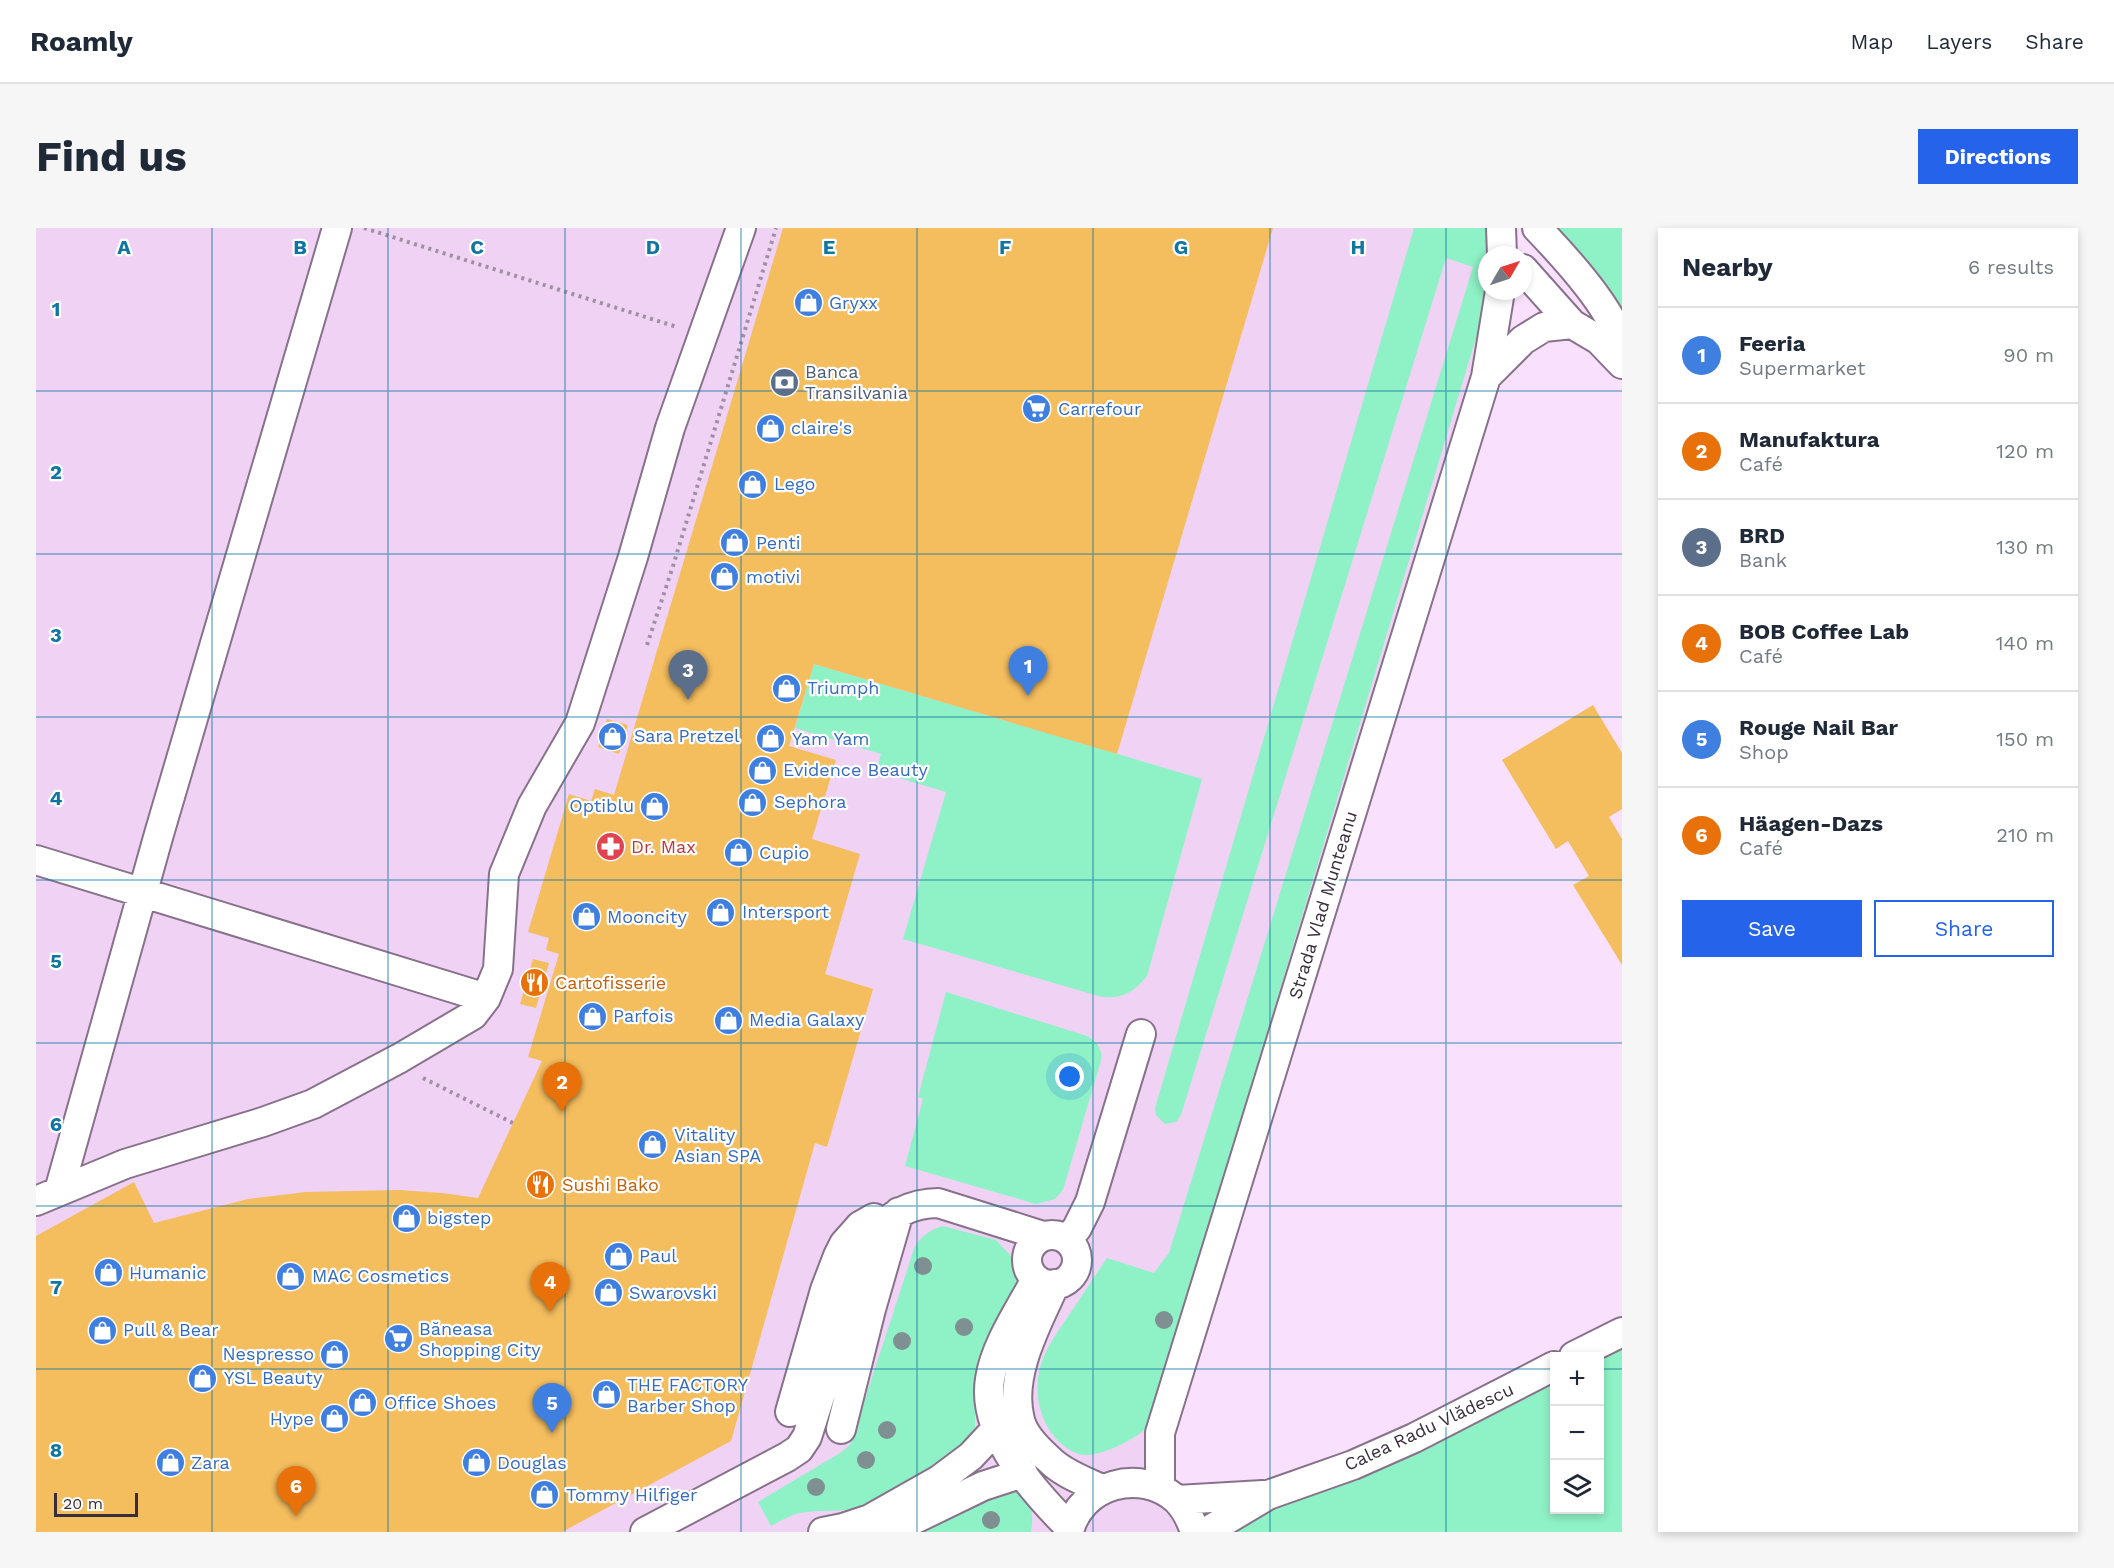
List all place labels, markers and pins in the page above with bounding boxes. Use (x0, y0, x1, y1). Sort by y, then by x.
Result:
shop icon: Gryxx (792, 287, 824, 319)
place label: Gryxx (829, 292, 878, 313)
place label: Banca Transilvania (805, 361, 908, 403)
bank icon: Banca Transilvania (768, 366, 800, 398)
supermarket icon: Carrefour (1021, 393, 1053, 425)
place label: Carrefour (1058, 398, 1141, 419)
shop icon: claire's (754, 412, 786, 444)
place label: claire's (791, 417, 852, 438)
shop icon: Lego (737, 468, 769, 500)
place label: Lego (774, 473, 815, 494)
shop icon: Penti (719, 527, 751, 559)
place label: Penti (756, 532, 801, 553)
shop icon: motivi (709, 561, 741, 593)
place label: motivi (746, 566, 800, 587)
pin: 1 (1008, 646, 1048, 696)
pin: 3 (668, 650, 708, 700)
shop icon: Triumph (770, 672, 802, 704)
place label: Triumph (807, 677, 879, 698)
shop icon: Sara Pretzel (597, 720, 629, 752)
shop icon: Yam Yam (755, 723, 787, 755)
place label: Sara Pretzel (634, 725, 740, 746)
place label: Yam Yam (792, 728, 870, 749)
shop icon: Evidence Beauty (746, 754, 778, 786)
place label: Evidence Beauty (783, 759, 928, 780)
shop icon: Sephora (737, 786, 769, 818)
shop icon: Optiblu (639, 790, 671, 822)
place label: Sephora (774, 791, 846, 812)
place label: Optiblu (569, 795, 634, 816)
pharmacy icon: Dr. Max (594, 831, 626, 863)
place label: Dr. Max (631, 836, 696, 857)
shop icon: Cupio (722, 837, 754, 869)
place label: Cupio (759, 842, 809, 863)
shop icon: Intersport (705, 896, 737, 928)
shop icon: Mooncity (570, 901, 602, 933)
place label: Intersport (742, 901, 830, 922)
place label: Mooncity (607, 906, 687, 927)
restaurant icon: Cartofisserie (518, 967, 550, 999)
place label: Cartofisserie (555, 972, 666, 993)
shop icon: Parfois (576, 1000, 608, 1032)
shop icon: Media Galaxy (712, 1004, 744, 1036)
place label: Parfois (613, 1005, 673, 1026)
place label: Media Galaxy (749, 1009, 865, 1030)
pin: 2 (542, 1062, 582, 1112)
place label: Vitality Asian SPA (674, 1124, 761, 1166)
shop icon: Vitality Asian SPA (637, 1129, 669, 1161)
restaurant icon: Sushi Bako (525, 1169, 557, 1201)
place label: Sushi Bako (562, 1174, 659, 1195)
shop icon: bigstep (390, 1202, 422, 1234)
place label: bigstep (427, 1207, 491, 1228)
shop icon: Paul (602, 1240, 634, 1272)
place label: Paul (639, 1245, 677, 1266)
shop icon: Humanic (92, 1257, 124, 1289)
shop icon: MAC Cosmetics (275, 1260, 307, 1292)
place label: Humanic (129, 1262, 207, 1283)
pin: 4 (530, 1262, 570, 1312)
place label: MAC Cosmetics (312, 1265, 449, 1286)
shop icon: Swarovski (592, 1277, 624, 1309)
place label: Swarovski (629, 1282, 717, 1303)
shop icon: Pull & Bear (86, 1314, 118, 1346)
place label: Băneasa Shopping City (419, 1318, 541, 1360)
place label: Pull & Bear (123, 1319, 219, 1340)
supermarket icon: Băneasa Shopping City (382, 1323, 414, 1355)
shop icon: Nespresso (319, 1338, 351, 1370)
place label: Nespresso (223, 1343, 314, 1364)
shop icon: YSL Beauty (187, 1362, 219, 1394)
place label: YSL Beauty (224, 1367, 323, 1388)
place label: THE FACTORY Barber Shop (627, 1374, 749, 1416)
shop icon: THE FACTORY Barber Shop (590, 1379, 622, 1411)
pin: 5 (532, 1384, 572, 1433)
shop icon: Office Shoes (347, 1387, 379, 1419)
place label: Office Shoes (384, 1392, 496, 1413)
shop icon: Hype (319, 1403, 351, 1435)
place label: Hype (270, 1408, 314, 1429)
shop icon: Zara (154, 1447, 186, 1479)
shop icon: Douglas (460, 1447, 492, 1479)
place label: Zara (191, 1452, 230, 1473)
place label: Douglas (497, 1452, 567, 1473)
pin: 6 (276, 1466, 316, 1516)
shop icon: Tommy Hilfiger (529, 1479, 561, 1511)
place label: Tommy Hilfiger (566, 1484, 697, 1505)

